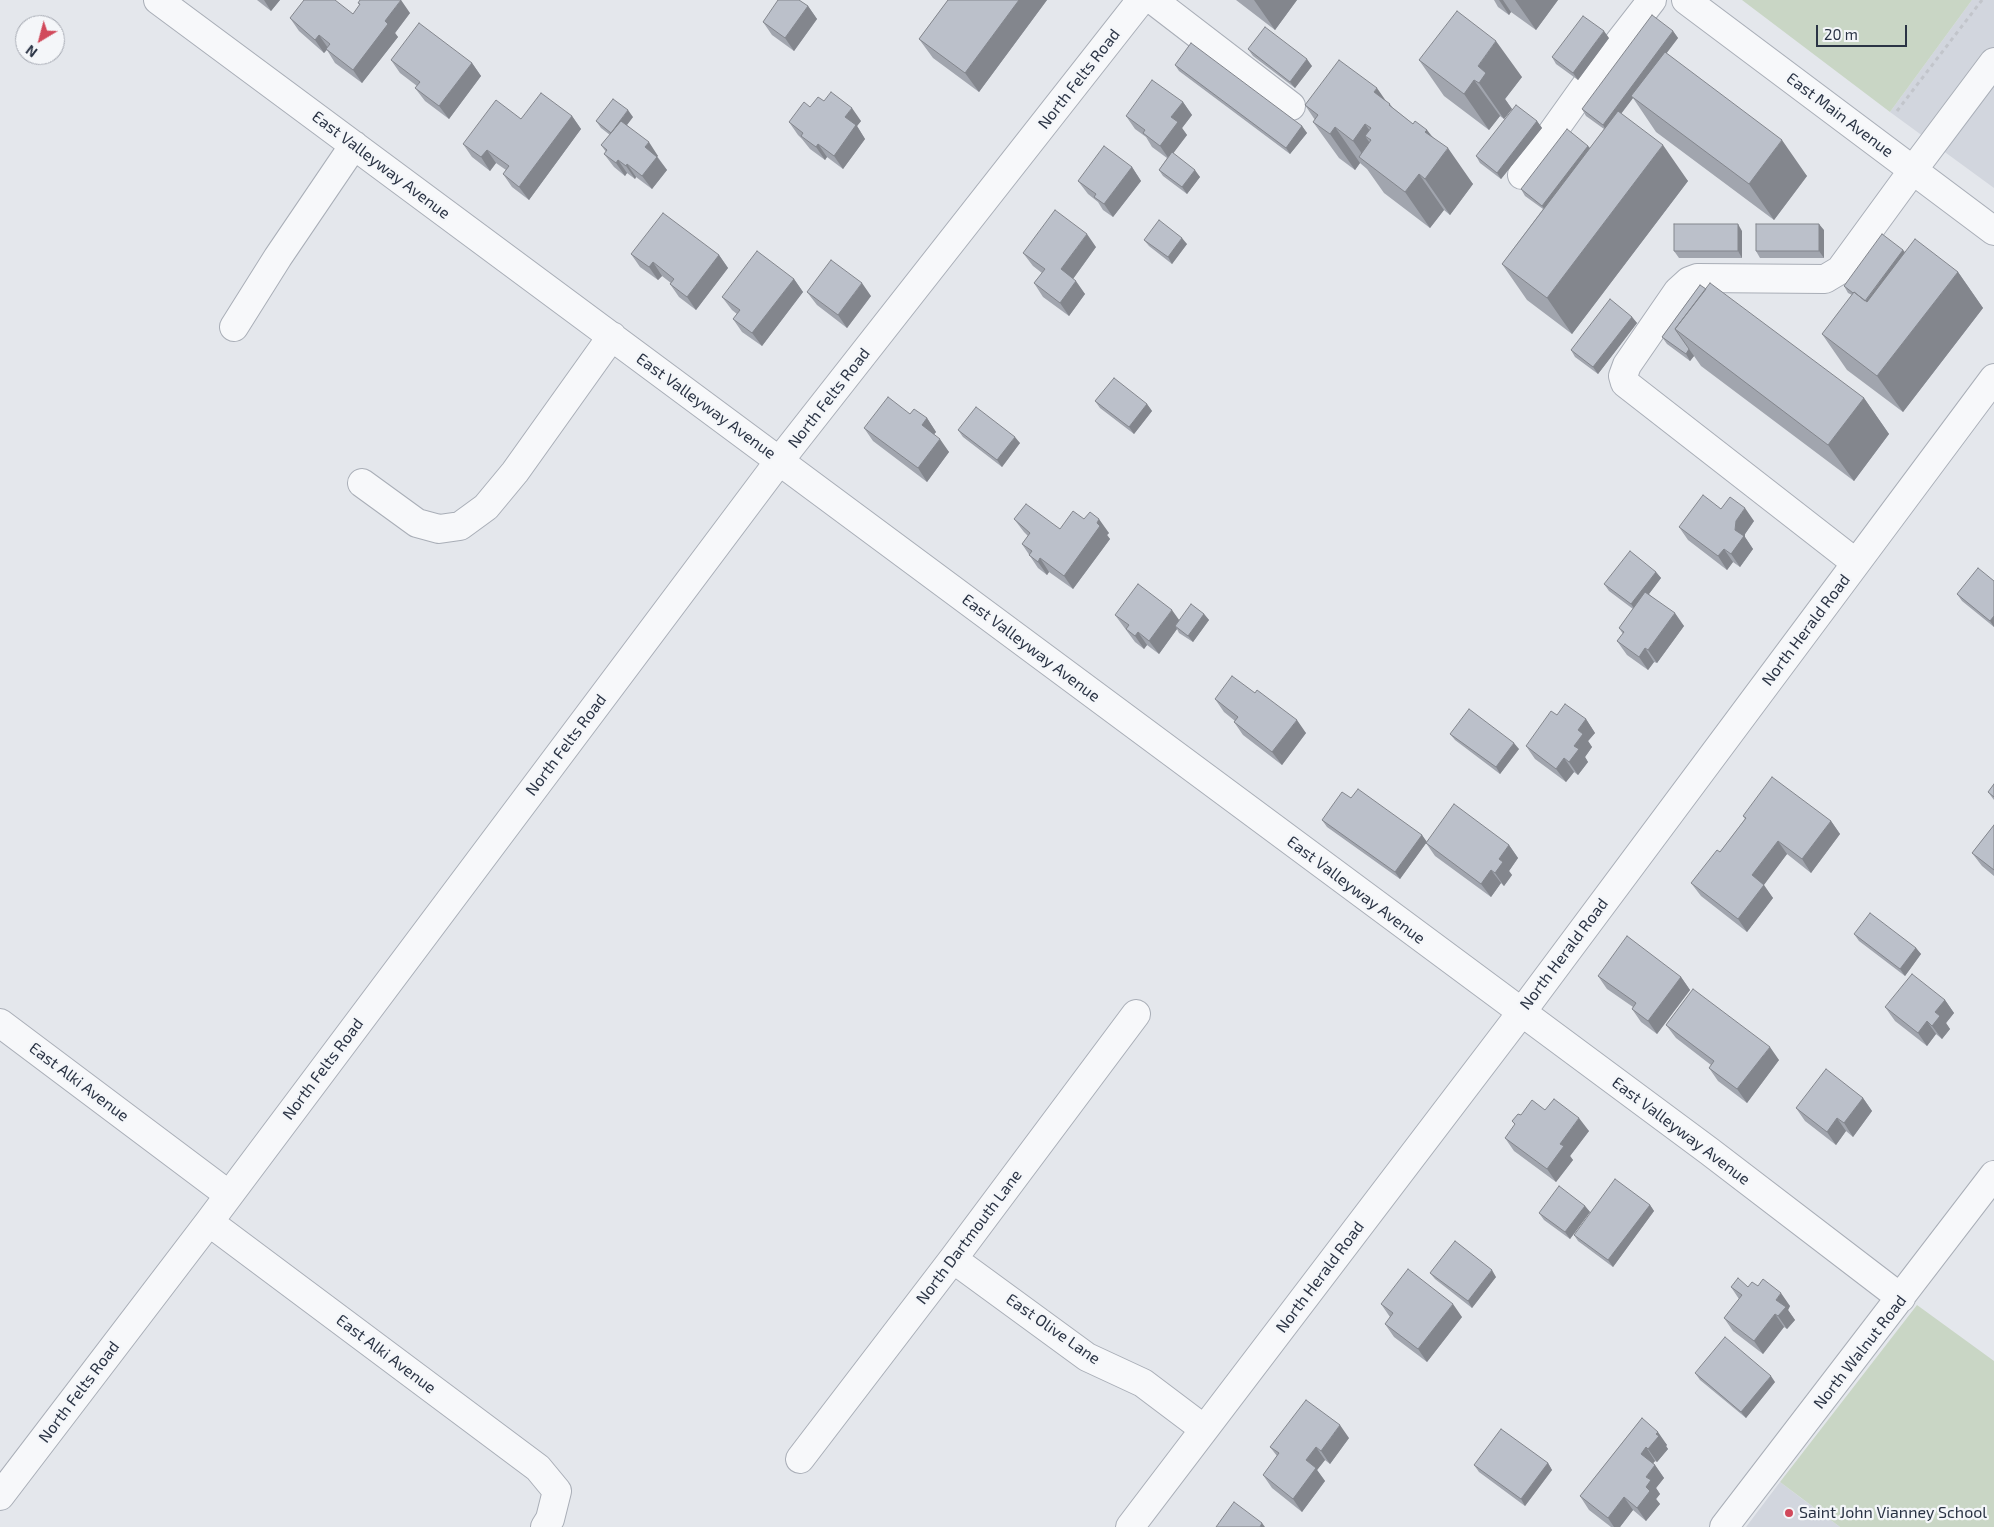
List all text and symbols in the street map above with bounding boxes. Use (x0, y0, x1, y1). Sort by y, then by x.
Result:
north arrow (15, 15, 65, 65)
scale bar (1819, 15, 1910, 47)
street label: North Felts Road (1034, 25, 1124, 133)
text: 20 m (1824, 25, 1858, 43)
text: N (22, 42, 40, 61)
street label: East Main Avenue (1783, 69, 1897, 161)
street label: East Valleyway Avenue (308, 107, 454, 223)
street label: North Felts Road (784, 344, 874, 452)
street label: East Valleyway Avenue (633, 349, 779, 463)
street label: North Herald Road (1758, 570, 1854, 690)
street label: East Valleyway Avenue (958, 590, 1104, 706)
street label: North Felts Road (522, 691, 610, 799)
street label: East Valleyway Avenue (1283, 832, 1429, 948)
street label: North Herald Road (1516, 894, 1612, 1014)
street label: North Felts Road (279, 1015, 367, 1123)
street label: East Alki Avenue (25, 1038, 133, 1126)
street label: East Valleyway Avenue (1608, 1073, 1754, 1189)
street label: North Dartmouth Lane (912, 1166, 1026, 1308)
street label: North Herald Road (1272, 1217, 1368, 1337)
street label: East Olive Lane (1002, 1289, 1104, 1369)
street label: North Walnut Road (1810, 1291, 1910, 1413)
street label: East Alki Avenue (332, 1310, 440, 1398)
street label: North Felts Road (35, 1338, 123, 1446)
place label: Saint John Vianney School (1799, 1503, 1987, 1523)
marker: Saint John Vianney School (1783, 1507, 1795, 1519)

